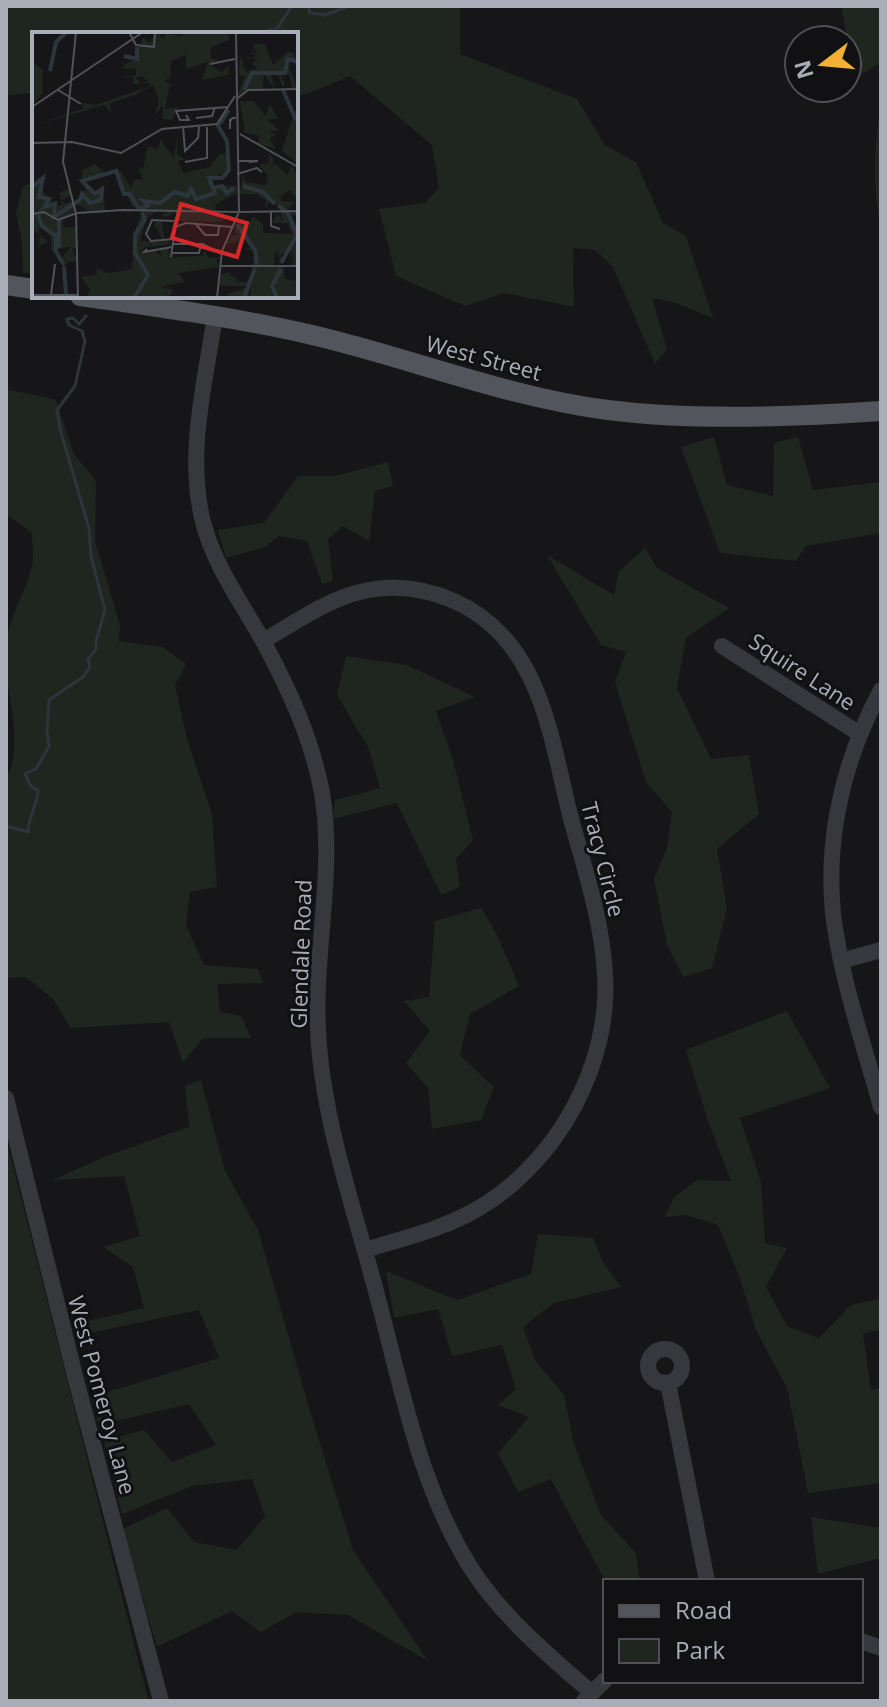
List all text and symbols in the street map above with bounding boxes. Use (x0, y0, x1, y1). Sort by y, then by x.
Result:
north arrow (783, 24, 863, 104)
inset map (32, 32, 298, 298)
text: N (786, 57, 820, 83)
street label: West Street (423, 327, 545, 387)
street label: Squire Lane (744, 625, 862, 717)
street label: Tracy Circle (575, 798, 633, 920)
street label: Glendale Road (282, 879, 318, 1029)
street label: West Pomeroy Lane (62, 1292, 144, 1498)
legend (603, 1579, 863, 1683)
text: Road (675, 1593, 732, 1626)
text: Park (675, 1633, 726, 1666)

